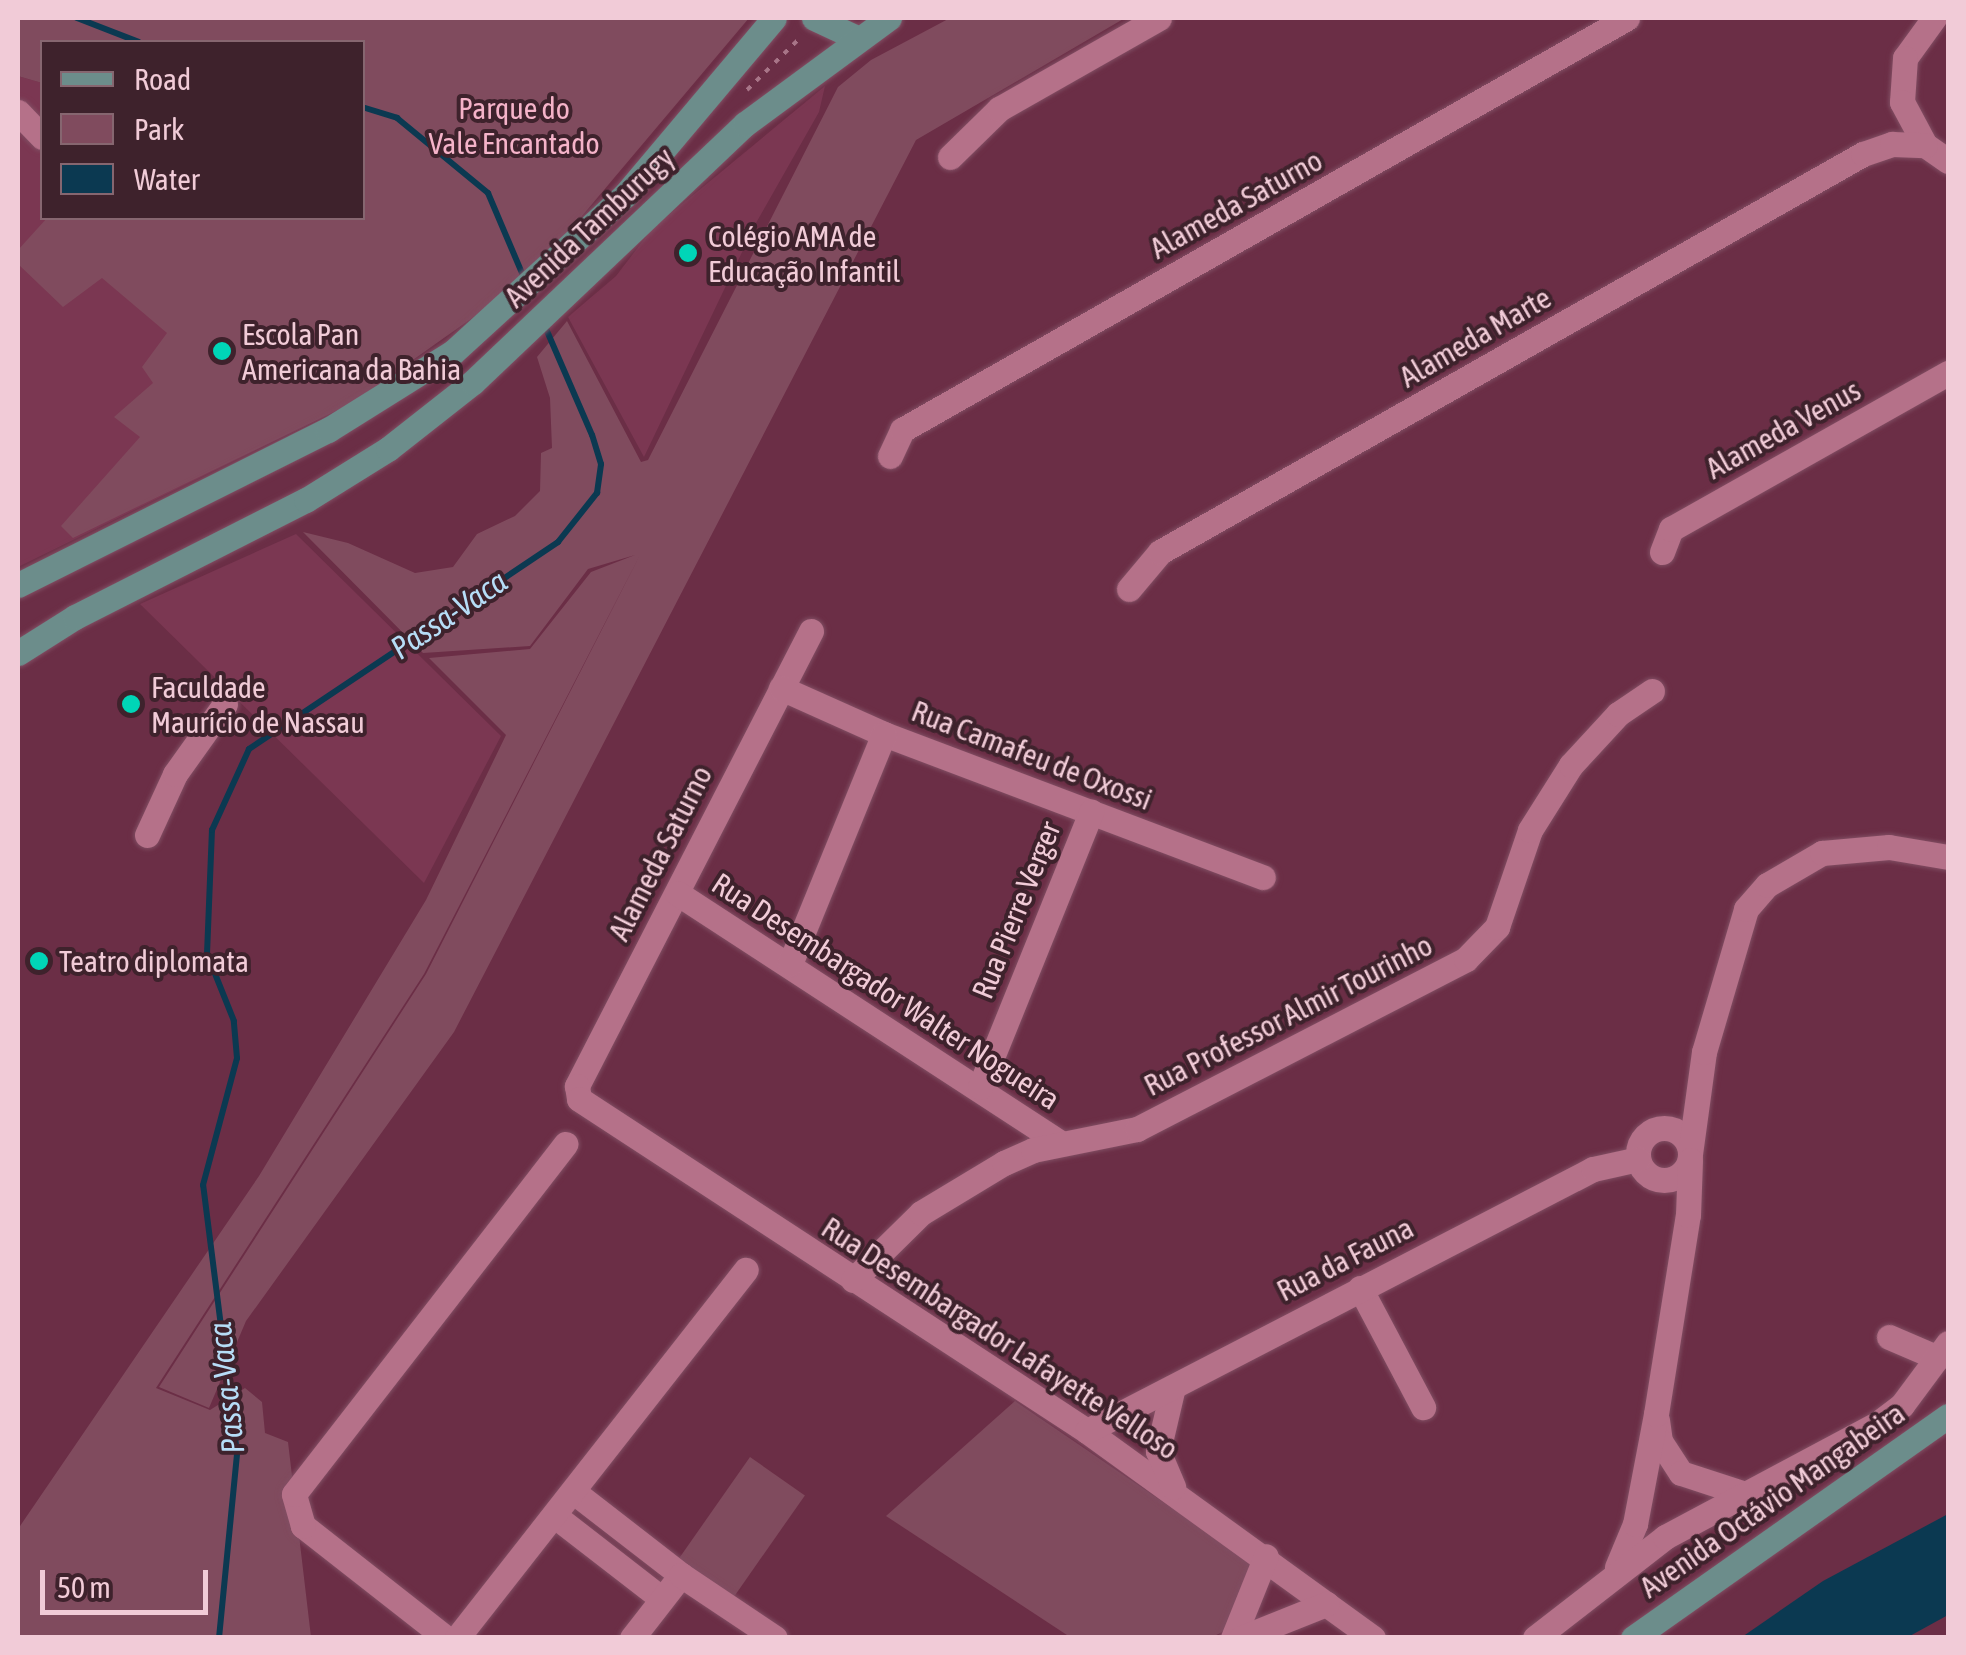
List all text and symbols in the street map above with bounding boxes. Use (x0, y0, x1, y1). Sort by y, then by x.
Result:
legend (40, 40, 365, 220)
text: Road (134, 62, 191, 96)
park label: Parque do Vale Encantado (429, 90, 599, 160)
text: Park (134, 112, 184, 146)
street label: Avenida Tamburugy (497, 139, 681, 315)
street label: Alameda Saturno (1144, 142, 1328, 266)
text: Water (134, 162, 200, 196)
place label: Colégio AMA de Educação Infantil (708, 218, 900, 288)
marker: Colégio AMA de Educação Infantil (677, 242, 699, 264)
street label: Alameda Marte (1393, 279, 1557, 395)
place label: Escola Pan Americana da Bahia (242, 316, 461, 386)
marker: Escola Pan Americana da Bahia (211, 340, 233, 362)
street label: Alameda Venus (1699, 372, 1867, 486)
water label: Passa-Vaca (384, 562, 514, 668)
place label: Faculdade Maurício de Nassau (151, 669, 365, 740)
marker: Faculdade Maurício de Nassau (120, 693, 142, 715)
street label: Rua Camafeu de Oxossi (907, 693, 1157, 817)
street label: Alameda Saturno (601, 760, 719, 946)
street label: Rua Pierre Verger (964, 816, 1068, 1004)
street label: Rua Desembargador Walter Nogueira (706, 865, 1066, 1117)
street label: Rua Professor Almir Tourinho (1138, 927, 1438, 1103)
place label: Teatro diplomata (59, 943, 249, 979)
marker: Teatro diplomata (28, 950, 50, 972)
street label: Rua Desembargador Lafayette Velloso (815, 1209, 1185, 1467)
street label: Rua da Fauna (1271, 1209, 1419, 1309)
water label: Passa-Vaca (201, 1320, 253, 1456)
street label: Avenida Octávio Mangabeira (1633, 1395, 1911, 1605)
scale bar (45, 1550, 212, 1612)
text: 50 m (57, 1570, 111, 1604)

